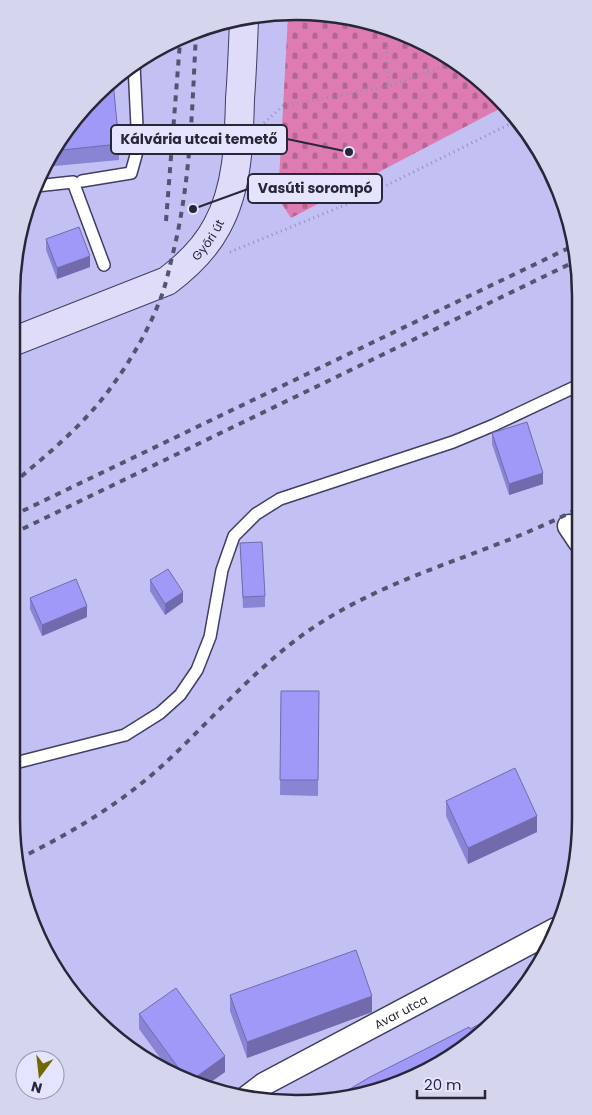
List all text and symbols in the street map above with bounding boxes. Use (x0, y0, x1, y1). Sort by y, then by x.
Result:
callout: Kálvária utcai temető (111, 125, 287, 154)
text: Kálvária utcai temető (121, 129, 277, 149)
callout: Vasúti sorompó (248, 174, 382, 203)
text: Vasúti sorompó (258, 178, 372, 198)
street label: Győri út (187, 216, 228, 264)
street label: Avar utca (371, 990, 430, 1033)
north arrow (15, 1050, 65, 1100)
scale bar (417, 1068, 484, 1100)
text: 20 m (424, 1074, 462, 1095)
text: N (29, 1077, 44, 1099)

